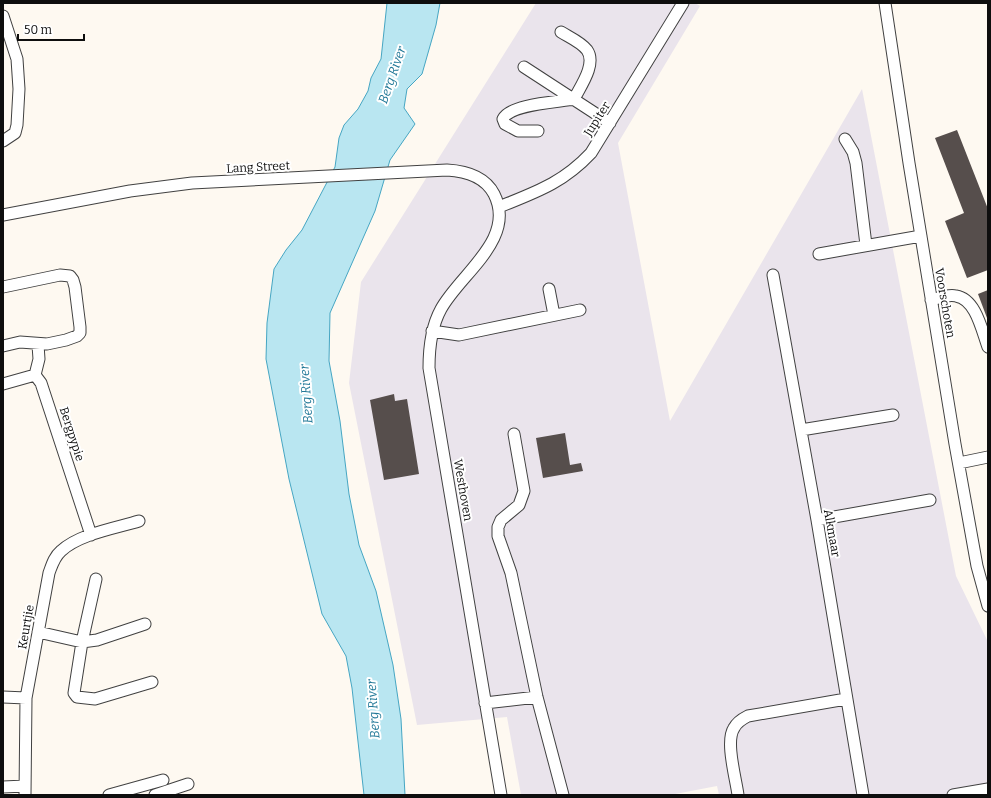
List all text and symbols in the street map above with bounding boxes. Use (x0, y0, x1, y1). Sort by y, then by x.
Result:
scale bar (18, 16, 84, 42)
text: 50 m (24, 23, 53, 37)
water label: Berg River (375, 44, 409, 106)
street label: Jupiter (580, 99, 613, 140)
street label: Lang Street (226, 158, 291, 176)
street label: Voorschoten (932, 267, 958, 339)
water label: Berg River (296, 363, 316, 424)
street label: Bergpypie (57, 405, 87, 463)
street label: Westhoven (451, 458, 475, 522)
street label: Alkmaar (821, 508, 843, 559)
street label: Keurtjie (15, 604, 37, 650)
water label: Berg River (363, 678, 383, 739)

